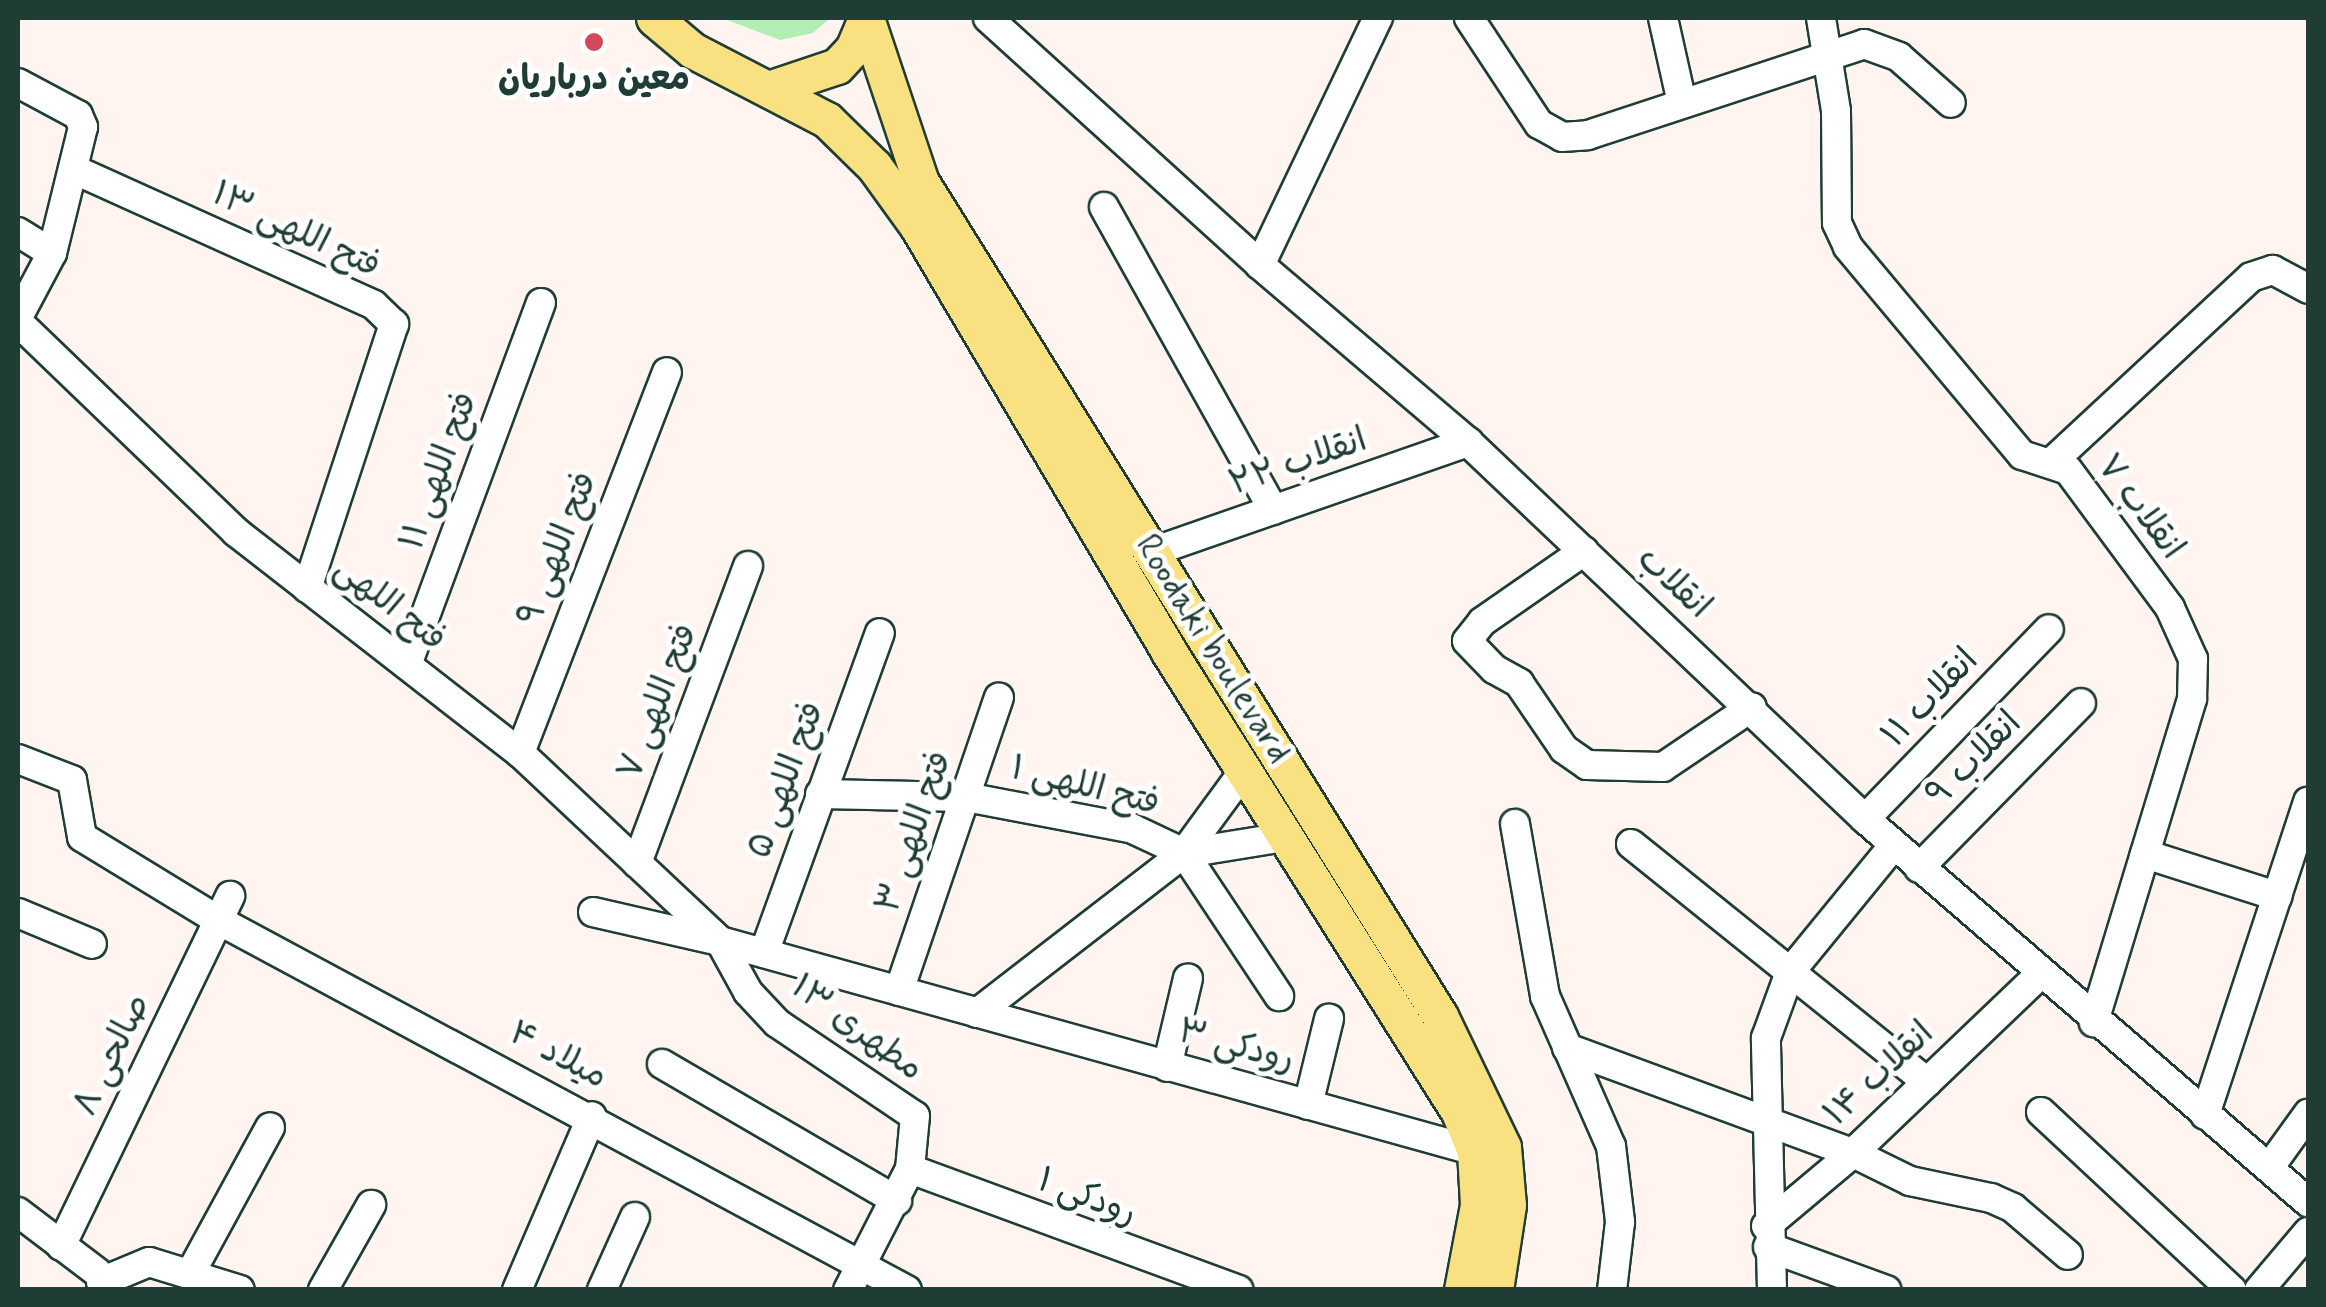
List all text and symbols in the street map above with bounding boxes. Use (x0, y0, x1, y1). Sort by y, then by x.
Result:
marker: معین درباریان (583, 31, 605, 53)
place label: معین درباریان (498, 58, 690, 100)
street label: فتح اللهی ۱۳ (205, 173, 387, 287)
street label: فتح اللهی ۱۱ (391, 386, 487, 556)
street label: انقلاب ۲۲ (1223, 419, 1373, 505)
street label: انقلاب ۷ (2087, 446, 2193, 568)
street label: فتح اللهی ۹ (509, 466, 607, 632)
street label: Roodaki boulevard (1127, 529, 1299, 769)
street label: انقلاب (1628, 538, 1720, 628)
street label: فتح اللهی (326, 547, 454, 661)
street label: فتح اللهی ۷ (609, 618, 707, 786)
street label: انقلاب ۱۱ (1873, 640, 1987, 756)
street label: فتح اللهی ۵ (738, 696, 834, 864)
street label: انقلاب ۹ (1917, 702, 2031, 816)
street label: فتح اللهی ۳ (867, 746, 961, 918)
street label: فتح اللهی ۱ (1006, 747, 1164, 825)
street label: مطهری ۱۳ (783, 966, 931, 1090)
street label: صالحی ۸ (65, 987, 159, 1123)
street label: رودکی ۳ (1173, 1010, 1299, 1082)
street label: میلاد ۴ (502, 1012, 614, 1098)
street label: انقلاب ۱۴ (1815, 1013, 1943, 1135)
street label: رودکی ۱ (1031, 1159, 1143, 1235)

